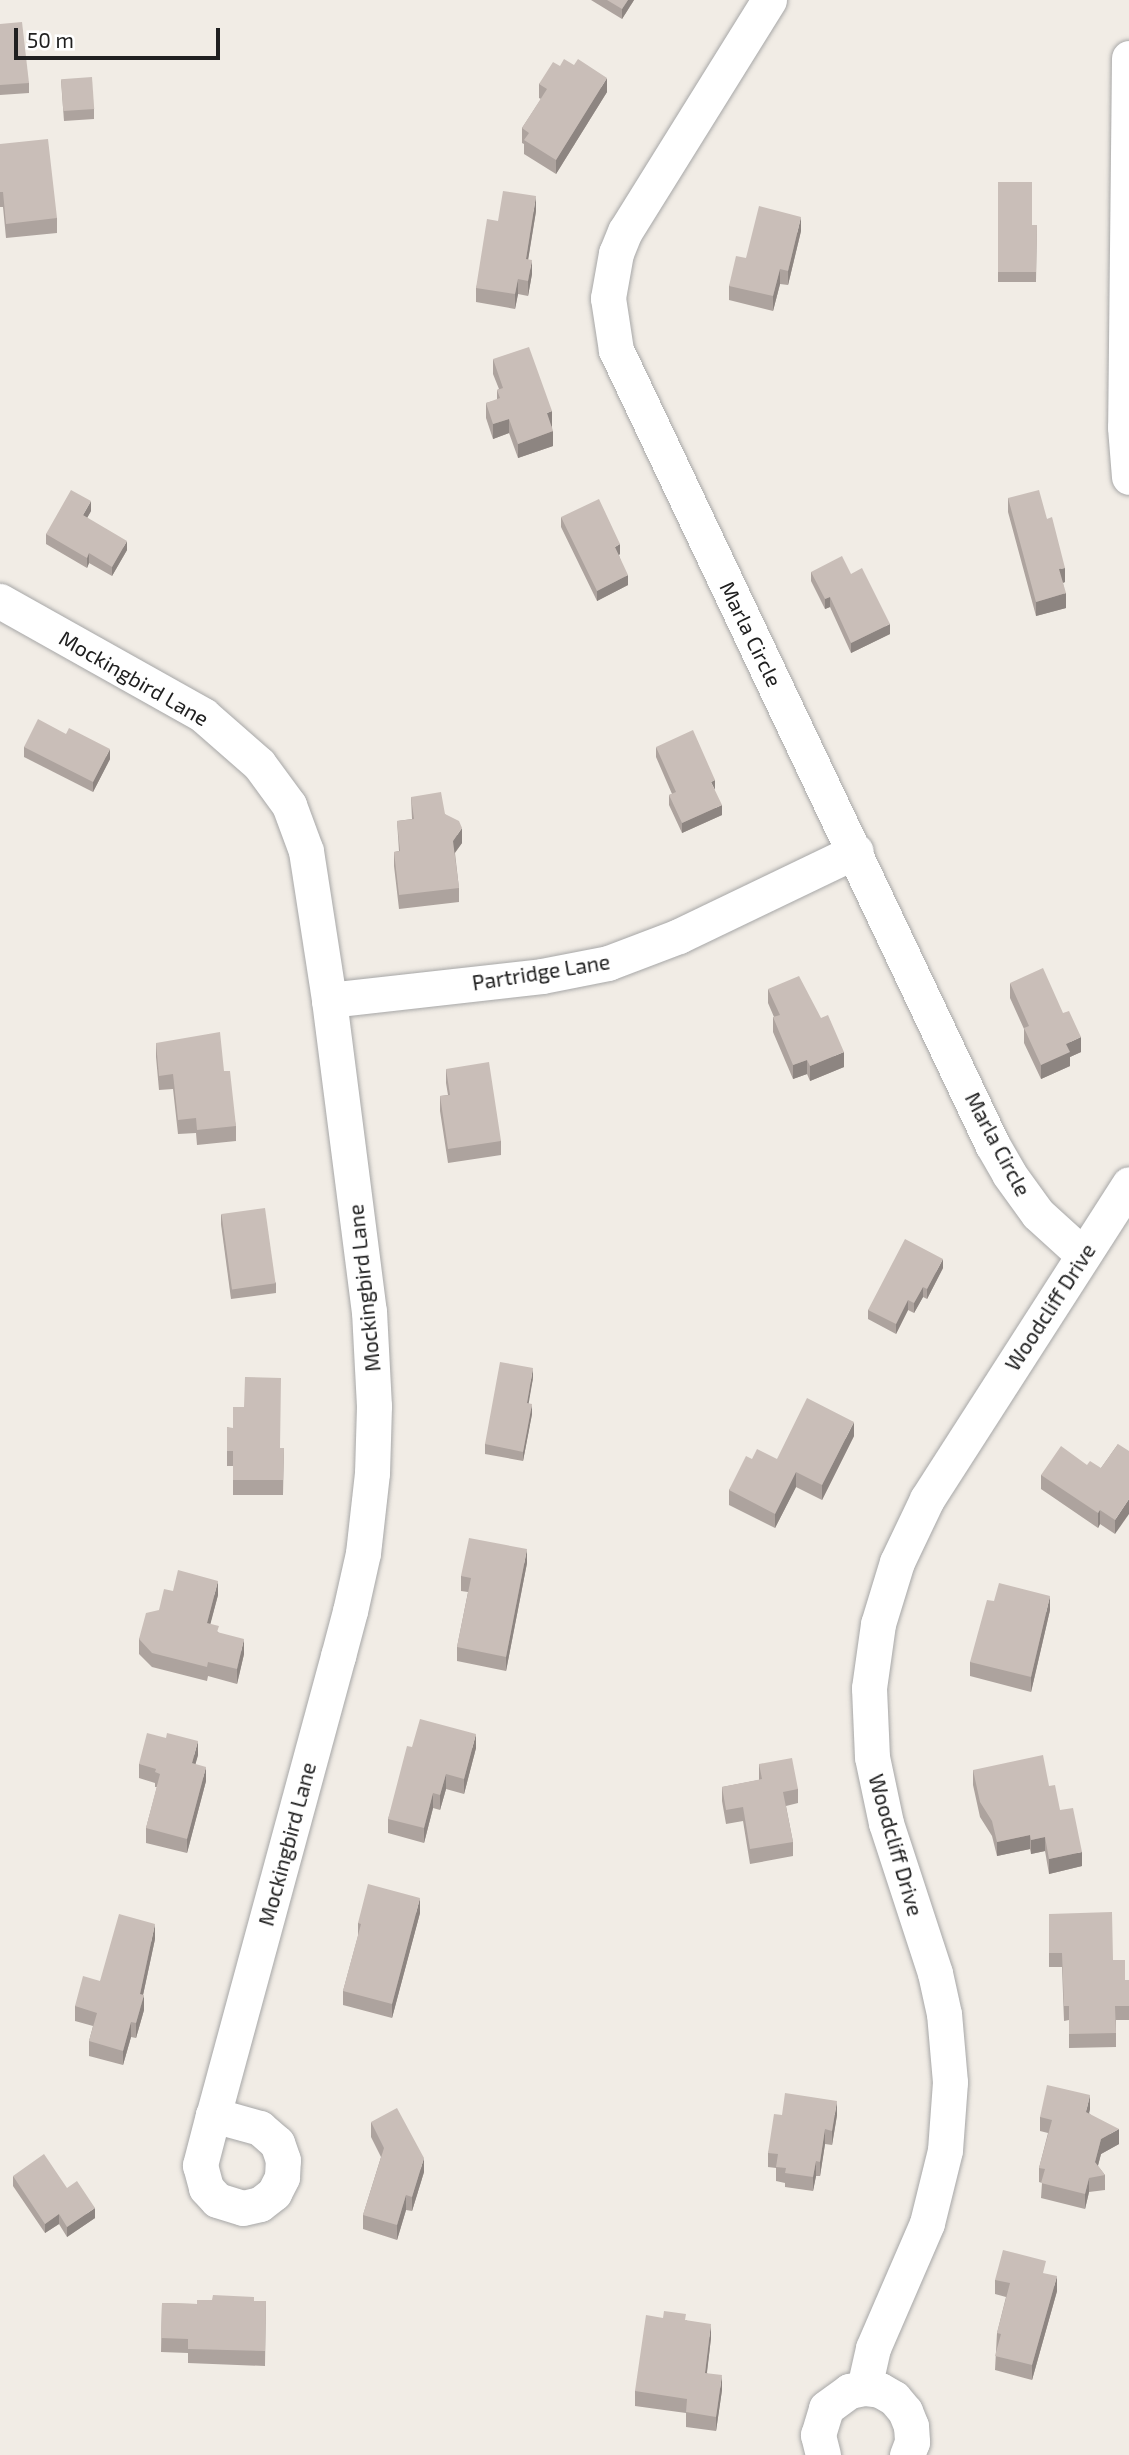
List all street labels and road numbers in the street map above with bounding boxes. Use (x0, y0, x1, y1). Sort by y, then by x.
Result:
street label: Marla Circle (715, 577, 787, 691)
street label: Mockingbird Lane (55, 625, 213, 731)
street label: Partridge Lane (470, 949, 612, 995)
street label: Marla Circle (960, 1088, 1036, 1200)
street label: Mockingbird Lane (343, 1203, 385, 1373)
street label: Woodcliff Drive (1000, 1239, 1100, 1375)
street label: Mockingbird Lane (253, 1759, 321, 1929)
street label: Woodcliff Drive (864, 1771, 928, 1919)

